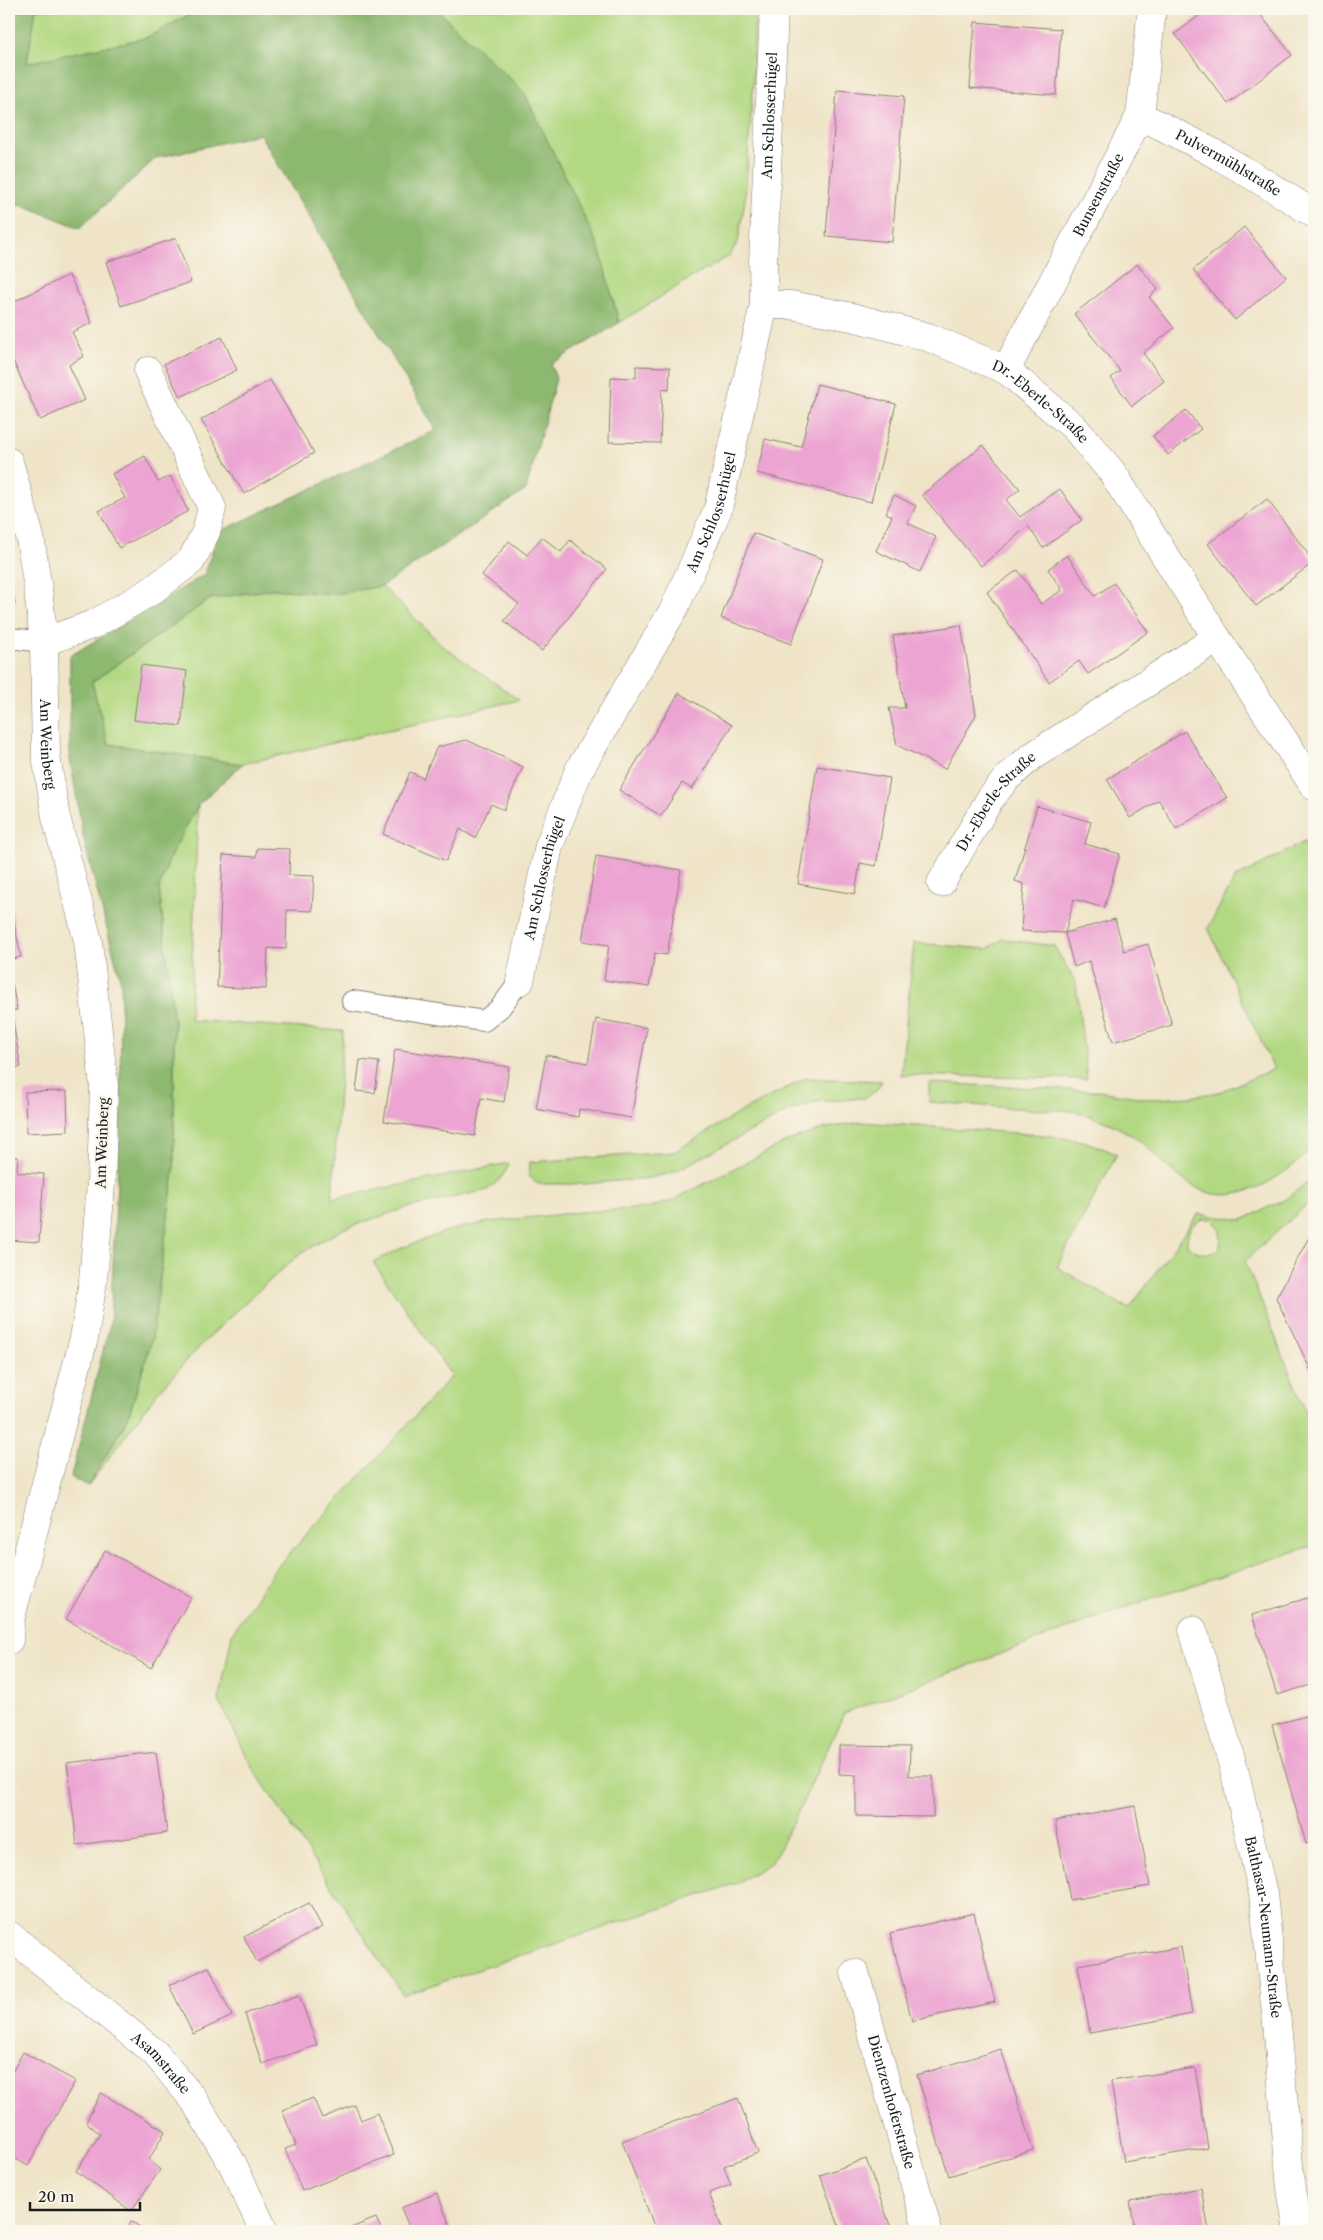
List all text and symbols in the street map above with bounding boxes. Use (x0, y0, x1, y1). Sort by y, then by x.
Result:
street label: Am Schlosserhügel (758, 51, 781, 180)
street label: Pulvermühlstraße (1172, 125, 1285, 200)
street label: Bunsenstraße (1069, 150, 1128, 240)
street label: Dr.-Eberle-Straße (989, 356, 1093, 447)
street label: Am Schlosserhügel (682, 450, 740, 576)
street label: Am Weinberg (36, 697, 60, 791)
street label: Dr.-Eberle-Straße (953, 748, 1040, 854)
street label: Am Schlosserhügel (520, 813, 569, 942)
street label: Am Weinberg (91, 1097, 113, 1190)
street label: Balthasar-Neumann-Straße (1241, 1834, 1285, 2019)
street label: Asamstraße (127, 2028, 194, 2098)
street label: Dientzenhoferstraße (864, 2033, 919, 2171)
scale bar (30, 2180, 140, 2212)
text: 20 m (38, 2187, 74, 2206)

